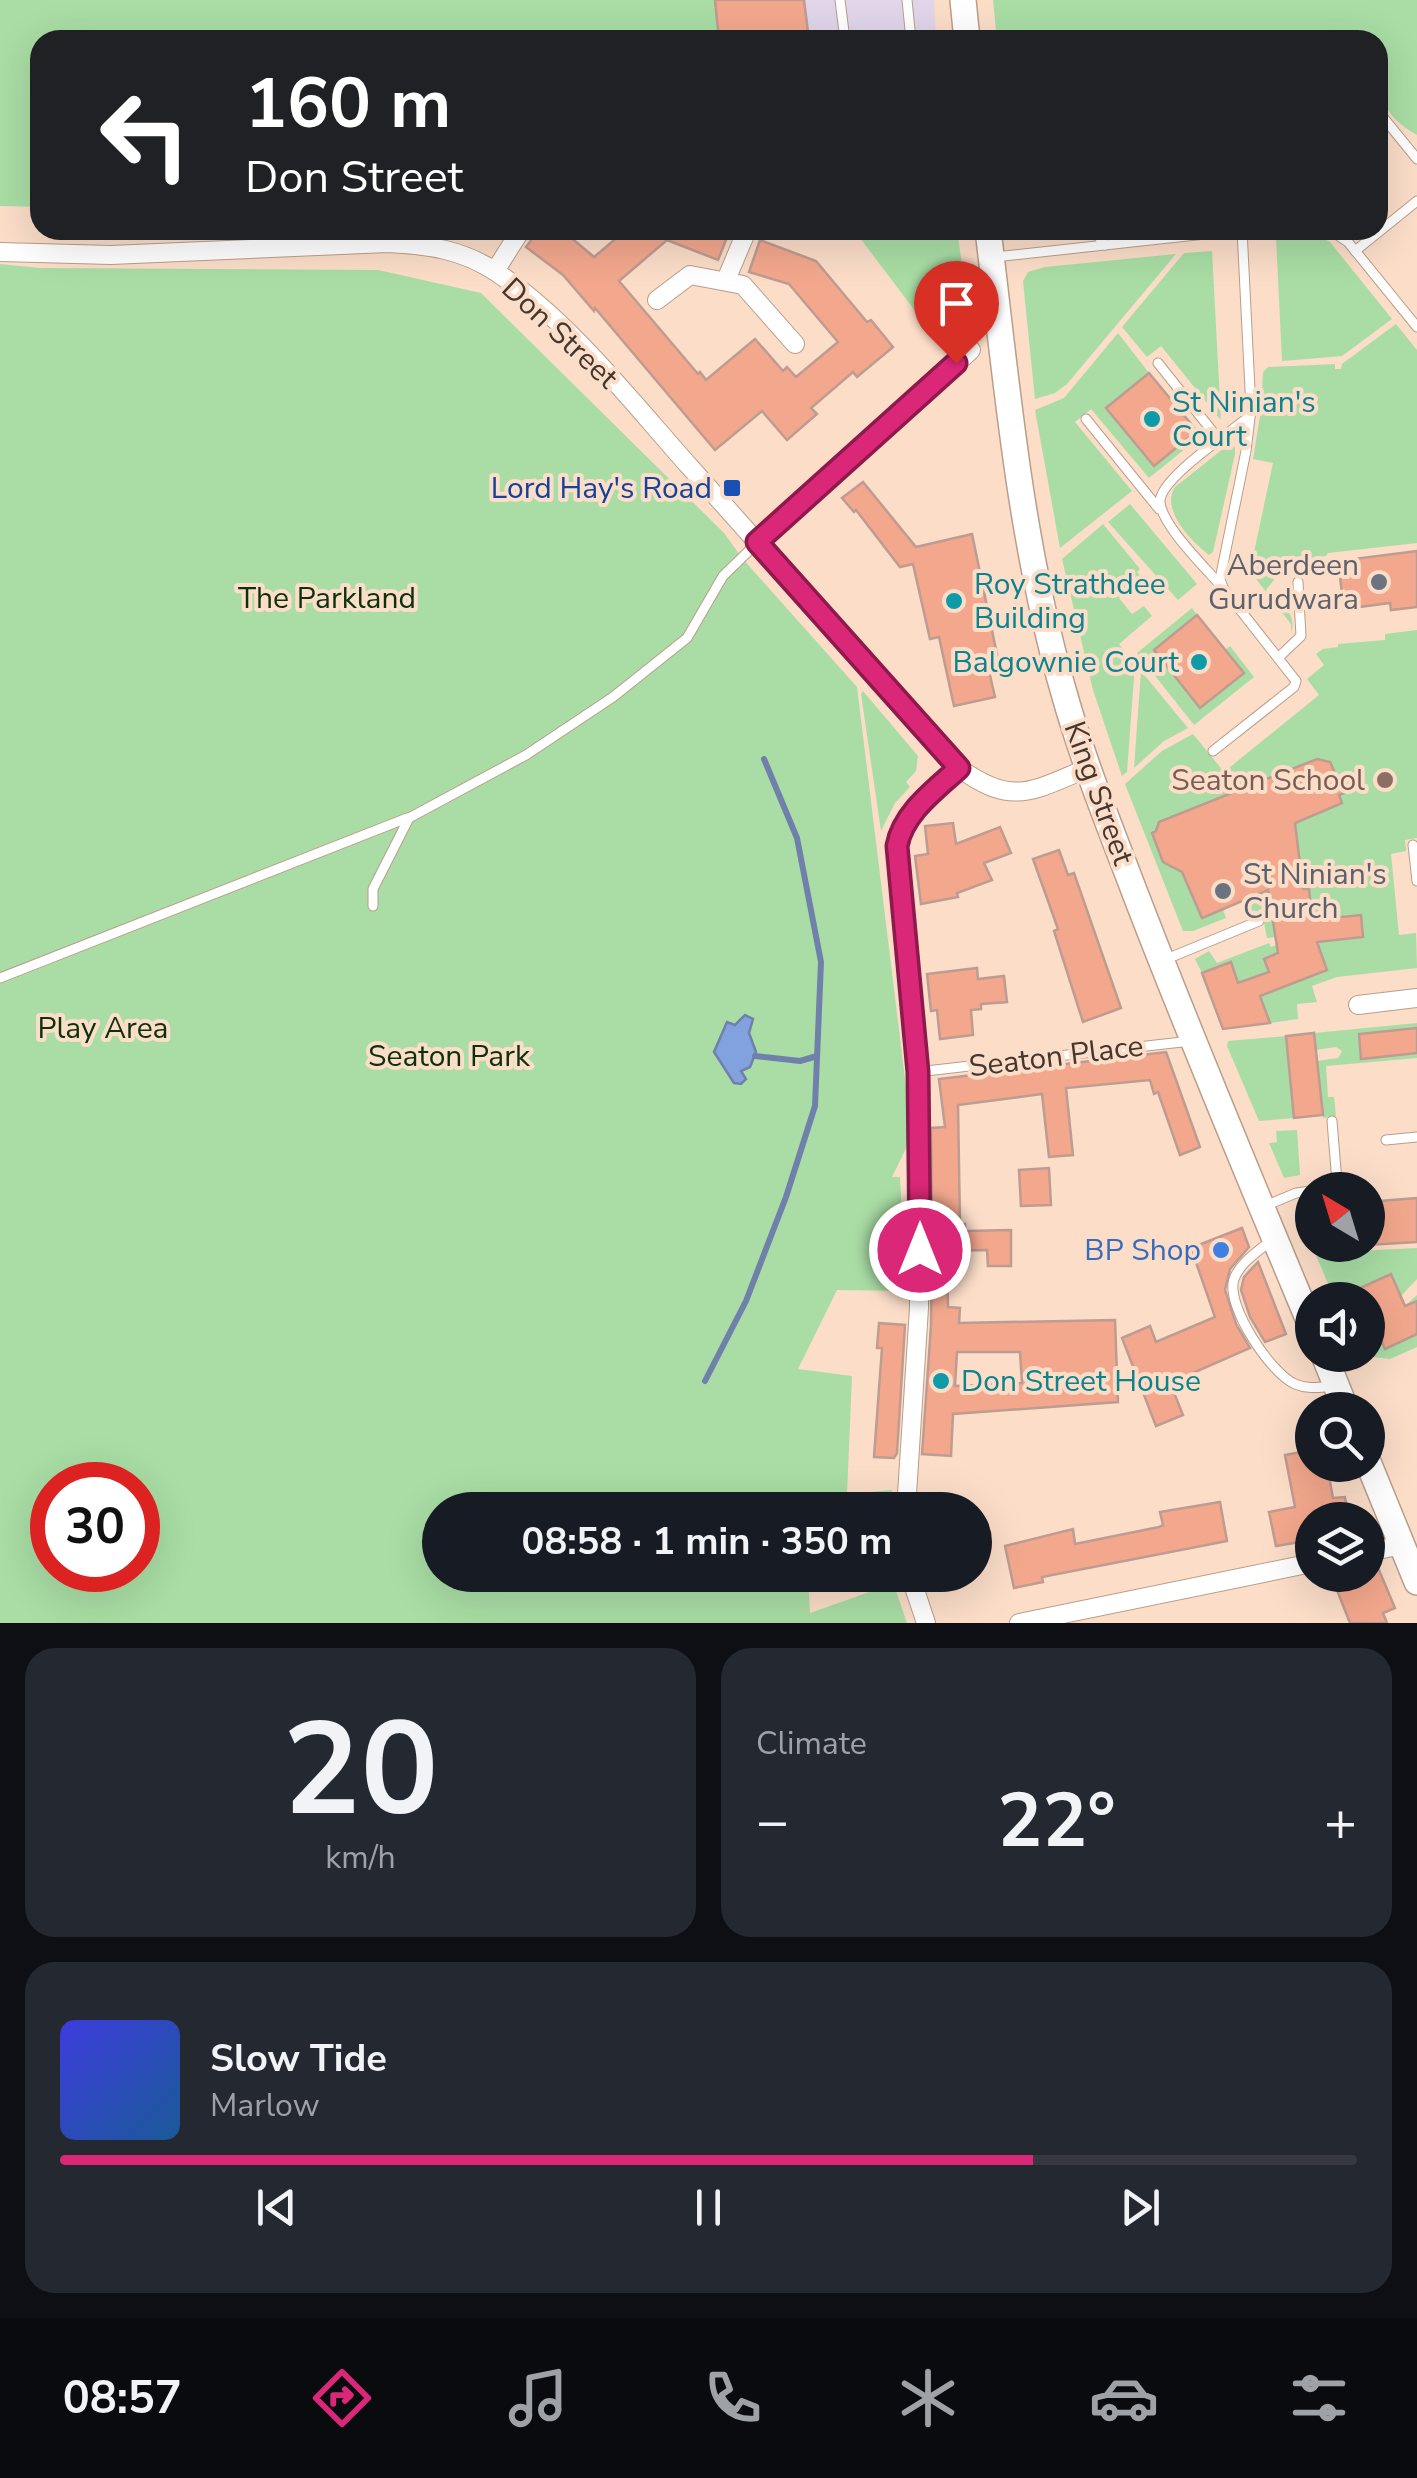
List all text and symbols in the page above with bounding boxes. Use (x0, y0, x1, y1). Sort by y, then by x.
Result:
text: 160 m (245, 56, 451, 152)
icon: left (80, 70, 210, 200)
text: Don Street (245, 147, 463, 208)
pin (914, 261, 999, 364)
street label: Don Street (492, 269, 627, 398)
icon: arrive (929, 276, 984, 331)
place label: St Ninian's Court (1172, 382, 1316, 457)
marker: St Ninian's Court (1141, 408, 1163, 430)
place label: Lord Hay's Road (491, 468, 712, 509)
marker: Lord Hay's Road (721, 477, 743, 499)
place label: Aberdeen Gurudwara (1208, 545, 1359, 620)
place label: Roy Strathdee Building (974, 564, 1166, 639)
marker: Aberdeen Gurudwara (1368, 571, 1390, 593)
park label: The Parkland (238, 578, 416, 619)
marker: Roy Strathdee Building (943, 590, 965, 612)
place label: Balgownie Court (952, 642, 1179, 683)
marker: Balgownie Court (1188, 651, 1210, 673)
street label: King Street (1054, 716, 1144, 871)
place label: Seaton School (1171, 760, 1365, 801)
marker: Seaton School (1374, 769, 1396, 791)
place label: St Ninian's Church (1243, 854, 1387, 929)
marker: St Ninian's Church (1212, 880, 1234, 902)
park label: Play Area (37, 1008, 169, 1049)
street label: Seaton Place (967, 1025, 1146, 1088)
park label: Seaton Park (368, 1036, 531, 1077)
north arrow (1295, 1172, 1385, 1262)
map controls (1295, 1172, 1385, 1592)
position arrow (868, 1198, 972, 1302)
place label: BP Shop (1084, 1230, 1201, 1271)
marker: BP Shop (1210, 1239, 1232, 1261)
button: sound (1295, 1282, 1385, 1372)
place label: Don Street House (961, 1361, 1201, 1402)
marker: Don Street House (930, 1370, 952, 1392)
button: search (1295, 1392, 1385, 1482)
speed limit sign: 30 (30, 1462, 160, 1592)
button: layers (1295, 1502, 1385, 1592)
text: 08:58 · 1 min · 350 m (522, 1516, 892, 1567)
text: 20 (282, 1682, 439, 1859)
text: Climate (756, 1722, 867, 1765)
text: 22° (997, 1770, 1116, 1872)
text: − (756, 1784, 789, 1859)
text: + (1324, 1784, 1357, 1859)
text: km/h (325, 1836, 396, 1879)
text: Slow Tide (210, 2033, 387, 2084)
text: Marlow (210, 2084, 320, 2127)
icon: previous (249, 2180, 304, 2235)
icon: pause (681, 2180, 736, 2235)
icon: next (1113, 2180, 1168, 2235)
icon: directions (307, 2363, 377, 2433)
icon: music (503, 2363, 573, 2433)
icon: phone (698, 2363, 768, 2433)
icon: climate (893, 2363, 963, 2433)
icon: car (1089, 2363, 1159, 2433)
icon: filters (1284, 2363, 1354, 2433)
text: 08:57 (63, 2368, 182, 2429)

